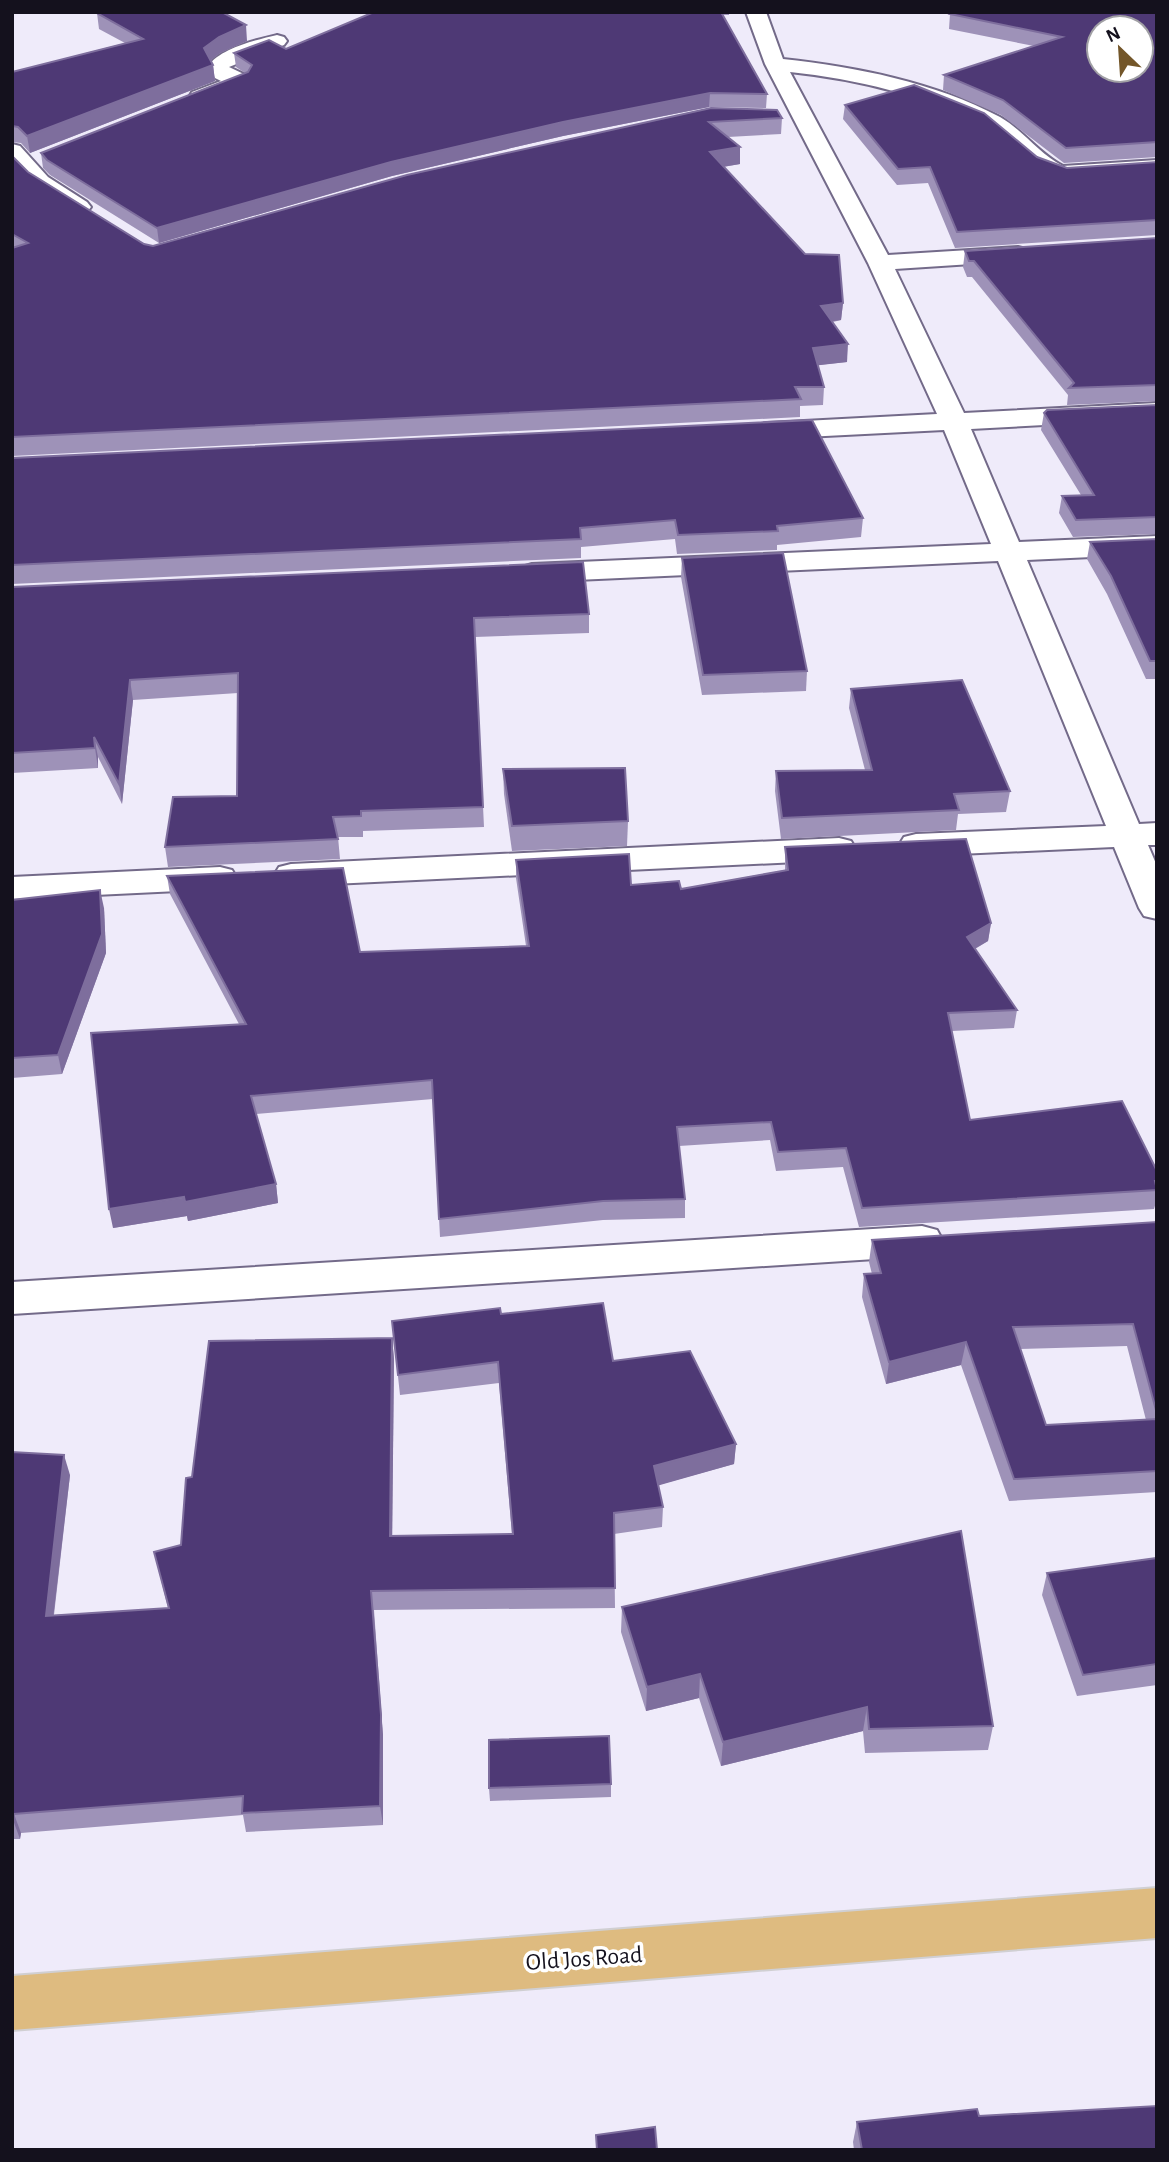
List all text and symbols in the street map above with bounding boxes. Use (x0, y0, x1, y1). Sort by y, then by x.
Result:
north arrow (1085, 14, 1155, 84)
text: N (1103, 24, 1123, 46)
street label: Old Jos Road (525, 1943, 643, 1975)

